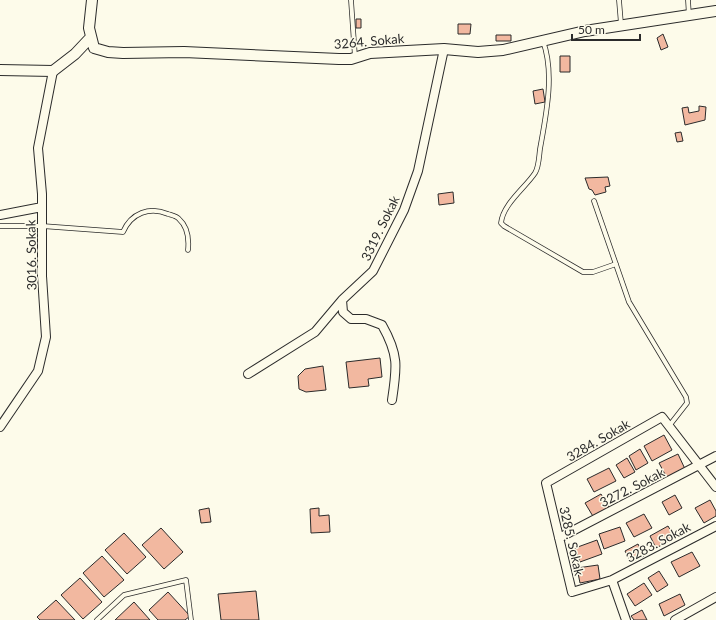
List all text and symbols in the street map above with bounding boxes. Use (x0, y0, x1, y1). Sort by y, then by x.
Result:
scale bar (572, 16, 640, 42)
text: 50 m (578, 22, 605, 37)
street label: 3264. Sokak (333, 30, 405, 52)
street label: 3319. Sokak (357, 192, 403, 263)
street label: 3016. Sokak (22, 219, 40, 290)
street label: 3284. Sokak (563, 415, 633, 465)
street label: 3272. Sokak (597, 464, 667, 510)
street label: 3285. Sokak (556, 505, 588, 578)
street label: 3283. Sokak (623, 518, 693, 566)

